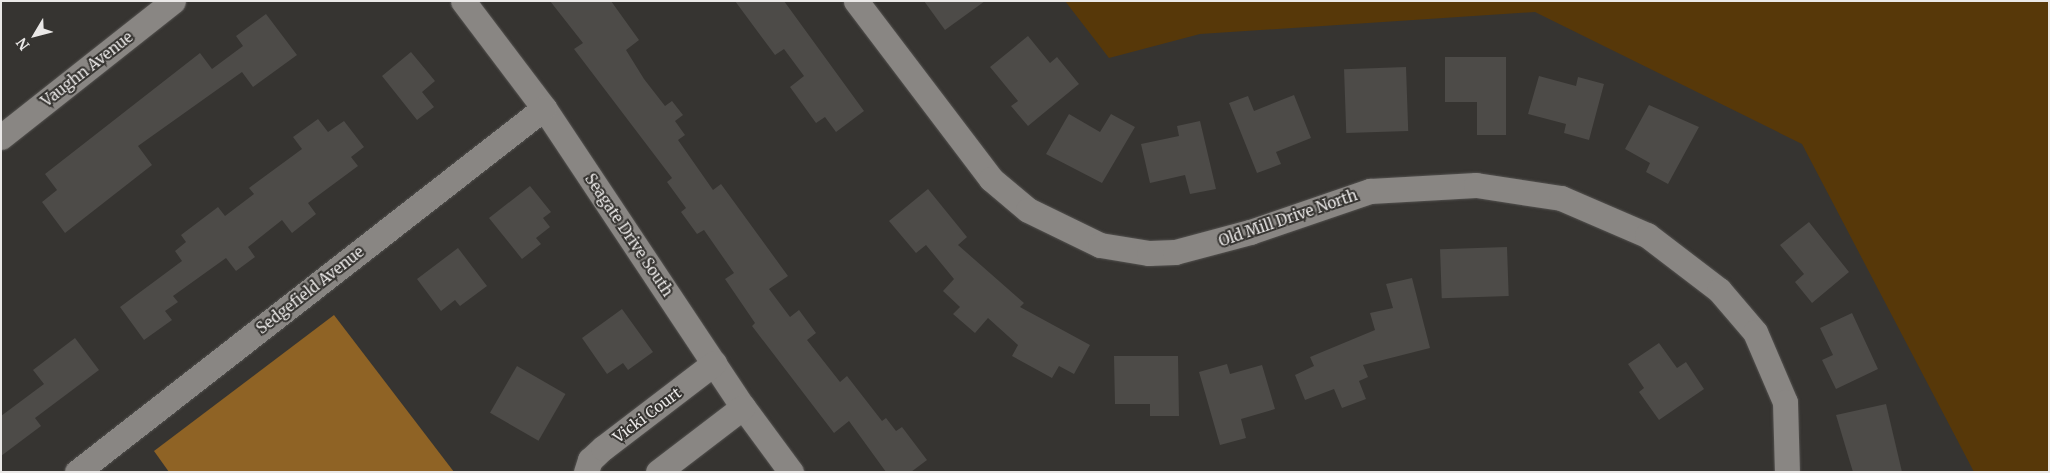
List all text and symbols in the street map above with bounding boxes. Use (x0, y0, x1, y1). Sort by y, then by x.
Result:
north arrow (10, 10, 60, 60)
street label: Vaughn Avenue (38, 28, 136, 110)
text: N (13, 34, 34, 54)
street label: Seagate Drive South (581, 170, 677, 300)
street label: Old Mill Drive North (1216, 186, 1360, 250)
street label: Sedgefield Avenue (253, 242, 367, 338)
street label: Vicki Court (609, 384, 685, 446)

